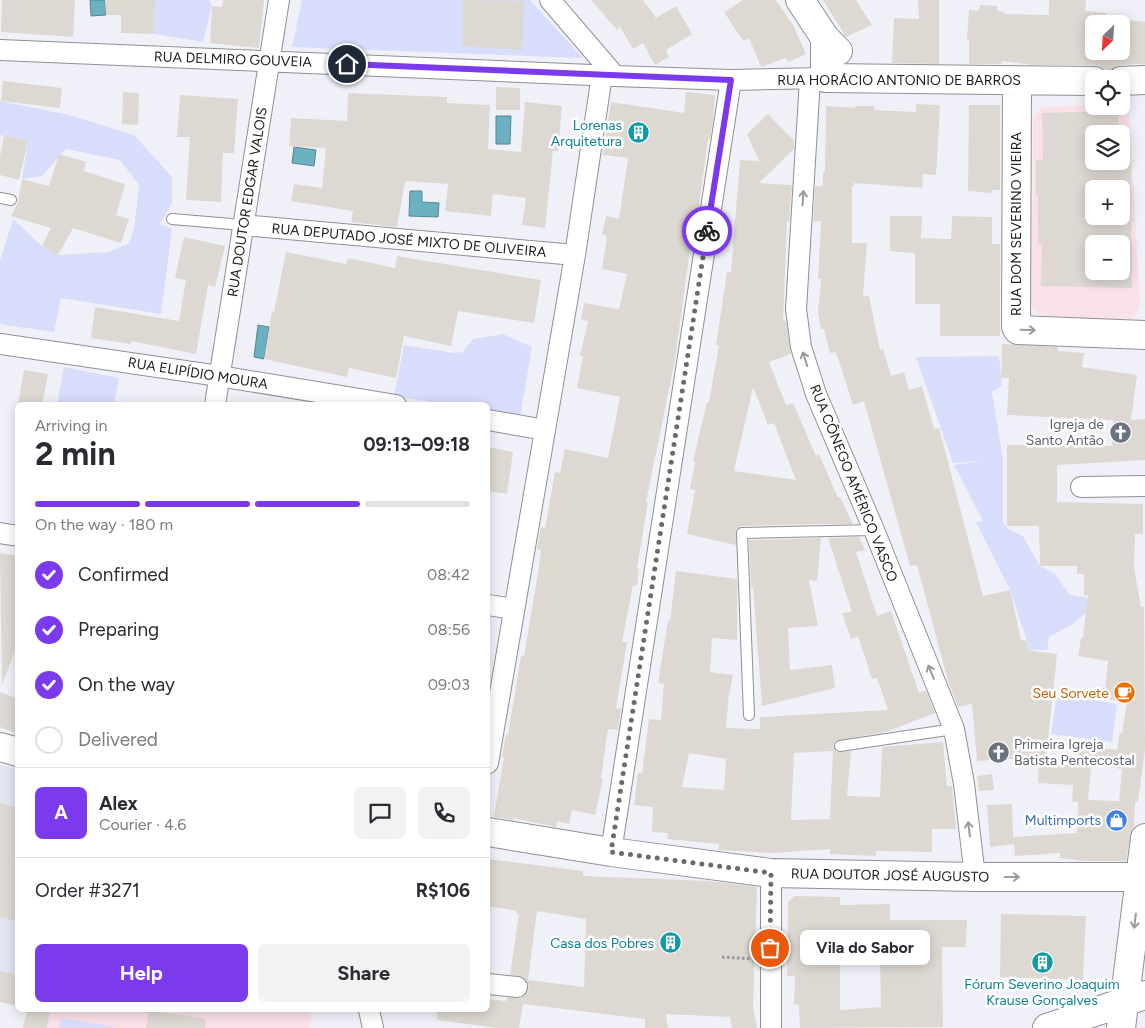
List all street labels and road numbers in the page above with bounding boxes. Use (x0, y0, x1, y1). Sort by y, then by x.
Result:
street label: RUA DELMIRO GOUVEIA (154, 48, 313, 71)
street label: RUA HORÁCIO ANTONIO DE BARROS (777, 72, 1021, 89)
street label: RUA DOUTOR EDGAR VALOIS (224, 106, 271, 298)
street label: RUA DOM SEVERINO VIEIRA (1008, 132, 1025, 316)
street label: RUA DEPUTADO JOSÉ MIXTO DE OLIVEIRA (271, 220, 548, 261)
street label: RUA ELIPÍDIO MOURA (127, 354, 270, 393)
street label: RUA CÔNEGO AMÉRICO VASCO (806, 382, 901, 584)
street label: RUA DOUTOR JOSÉ AUGUSTO (791, 865, 989, 886)

